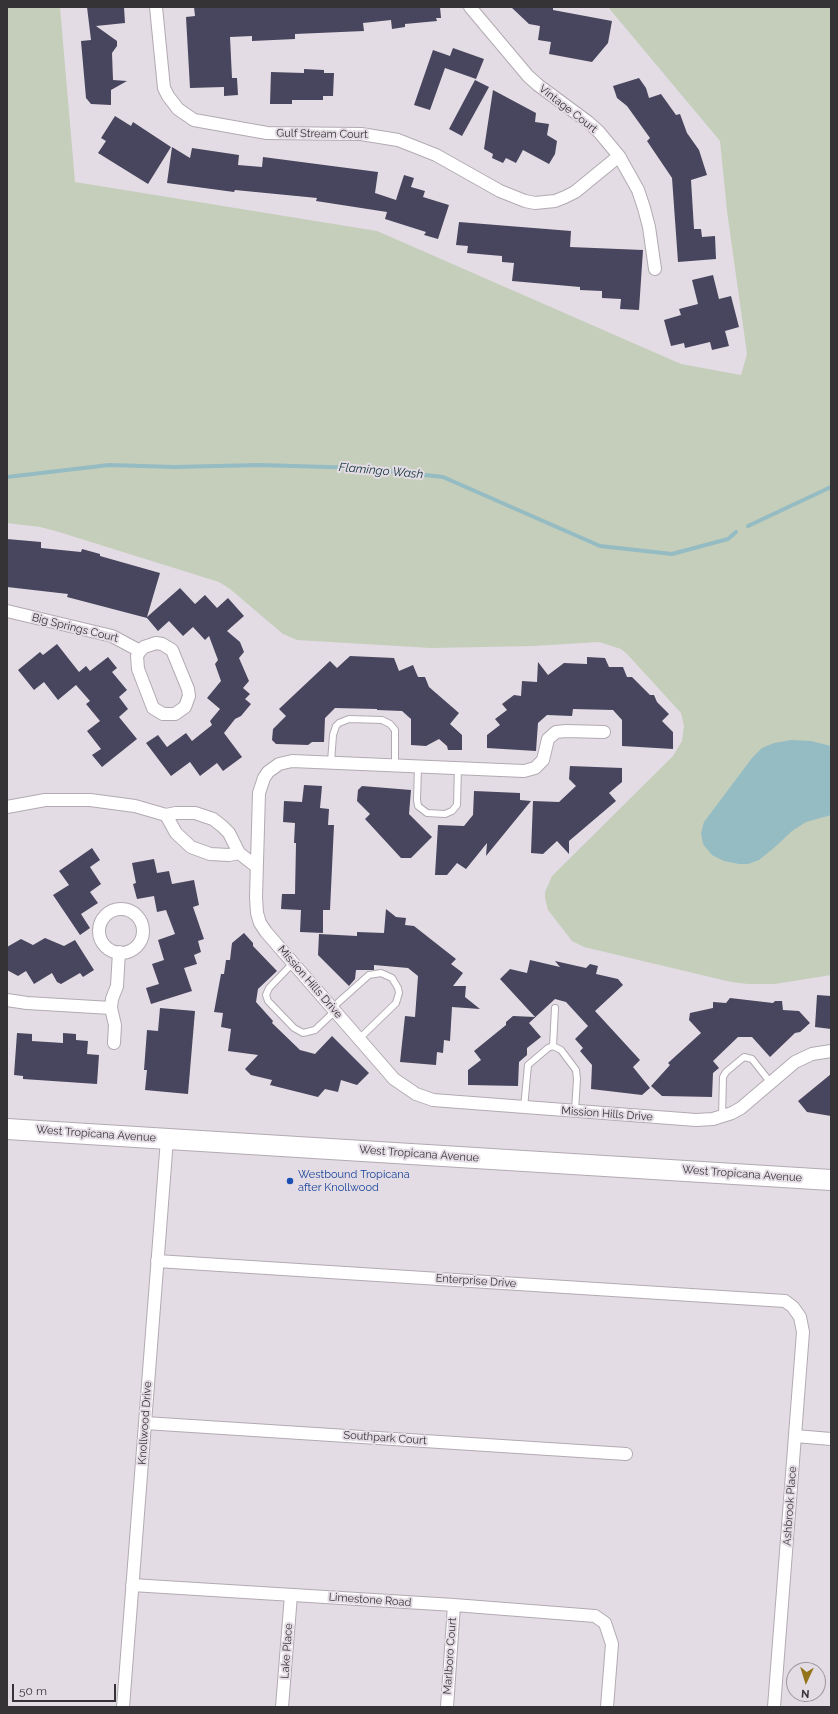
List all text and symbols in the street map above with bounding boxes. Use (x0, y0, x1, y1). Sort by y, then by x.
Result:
street label: Vintage Court (536, 82, 600, 136)
street label: Gulf Stream Court (276, 127, 368, 141)
water label: Flamingo Wash (338, 460, 424, 482)
street label: Big Springs Court (30, 611, 120, 645)
street label: Mission Hills Drive (275, 943, 345, 1021)
street label: Mission Hills Drive (561, 1104, 653, 1124)
street label: West Tropicana Avenue (36, 1123, 156, 1145)
street label: West Tropicana Avenue (359, 1143, 479, 1165)
street label: West Tropicana Avenue (682, 1163, 802, 1185)
place label: Westbound Tropicana after Knollwood (298, 1168, 410, 1194)
marker: Westbound Tropicana after Knollwood (285, 1176, 295, 1186)
street label: Enterprise Drive (435, 1272, 517, 1290)
street label: Knollwood Drive (136, 1381, 154, 1465)
street label: Southpark Court (343, 1429, 427, 1447)
street label: Ashbrook Place (781, 1466, 799, 1546)
street label: Limestone Road (328, 1591, 412, 1609)
street label: Marlboro Court (441, 1617, 459, 1695)
street label: Lake Place (278, 1623, 296, 1679)
north arrow (786, 1662, 826, 1702)
scale bar (14, 1676, 118, 1702)
text: 50 m (19, 1684, 47, 1698)
text: N (801, 1687, 810, 1700)

